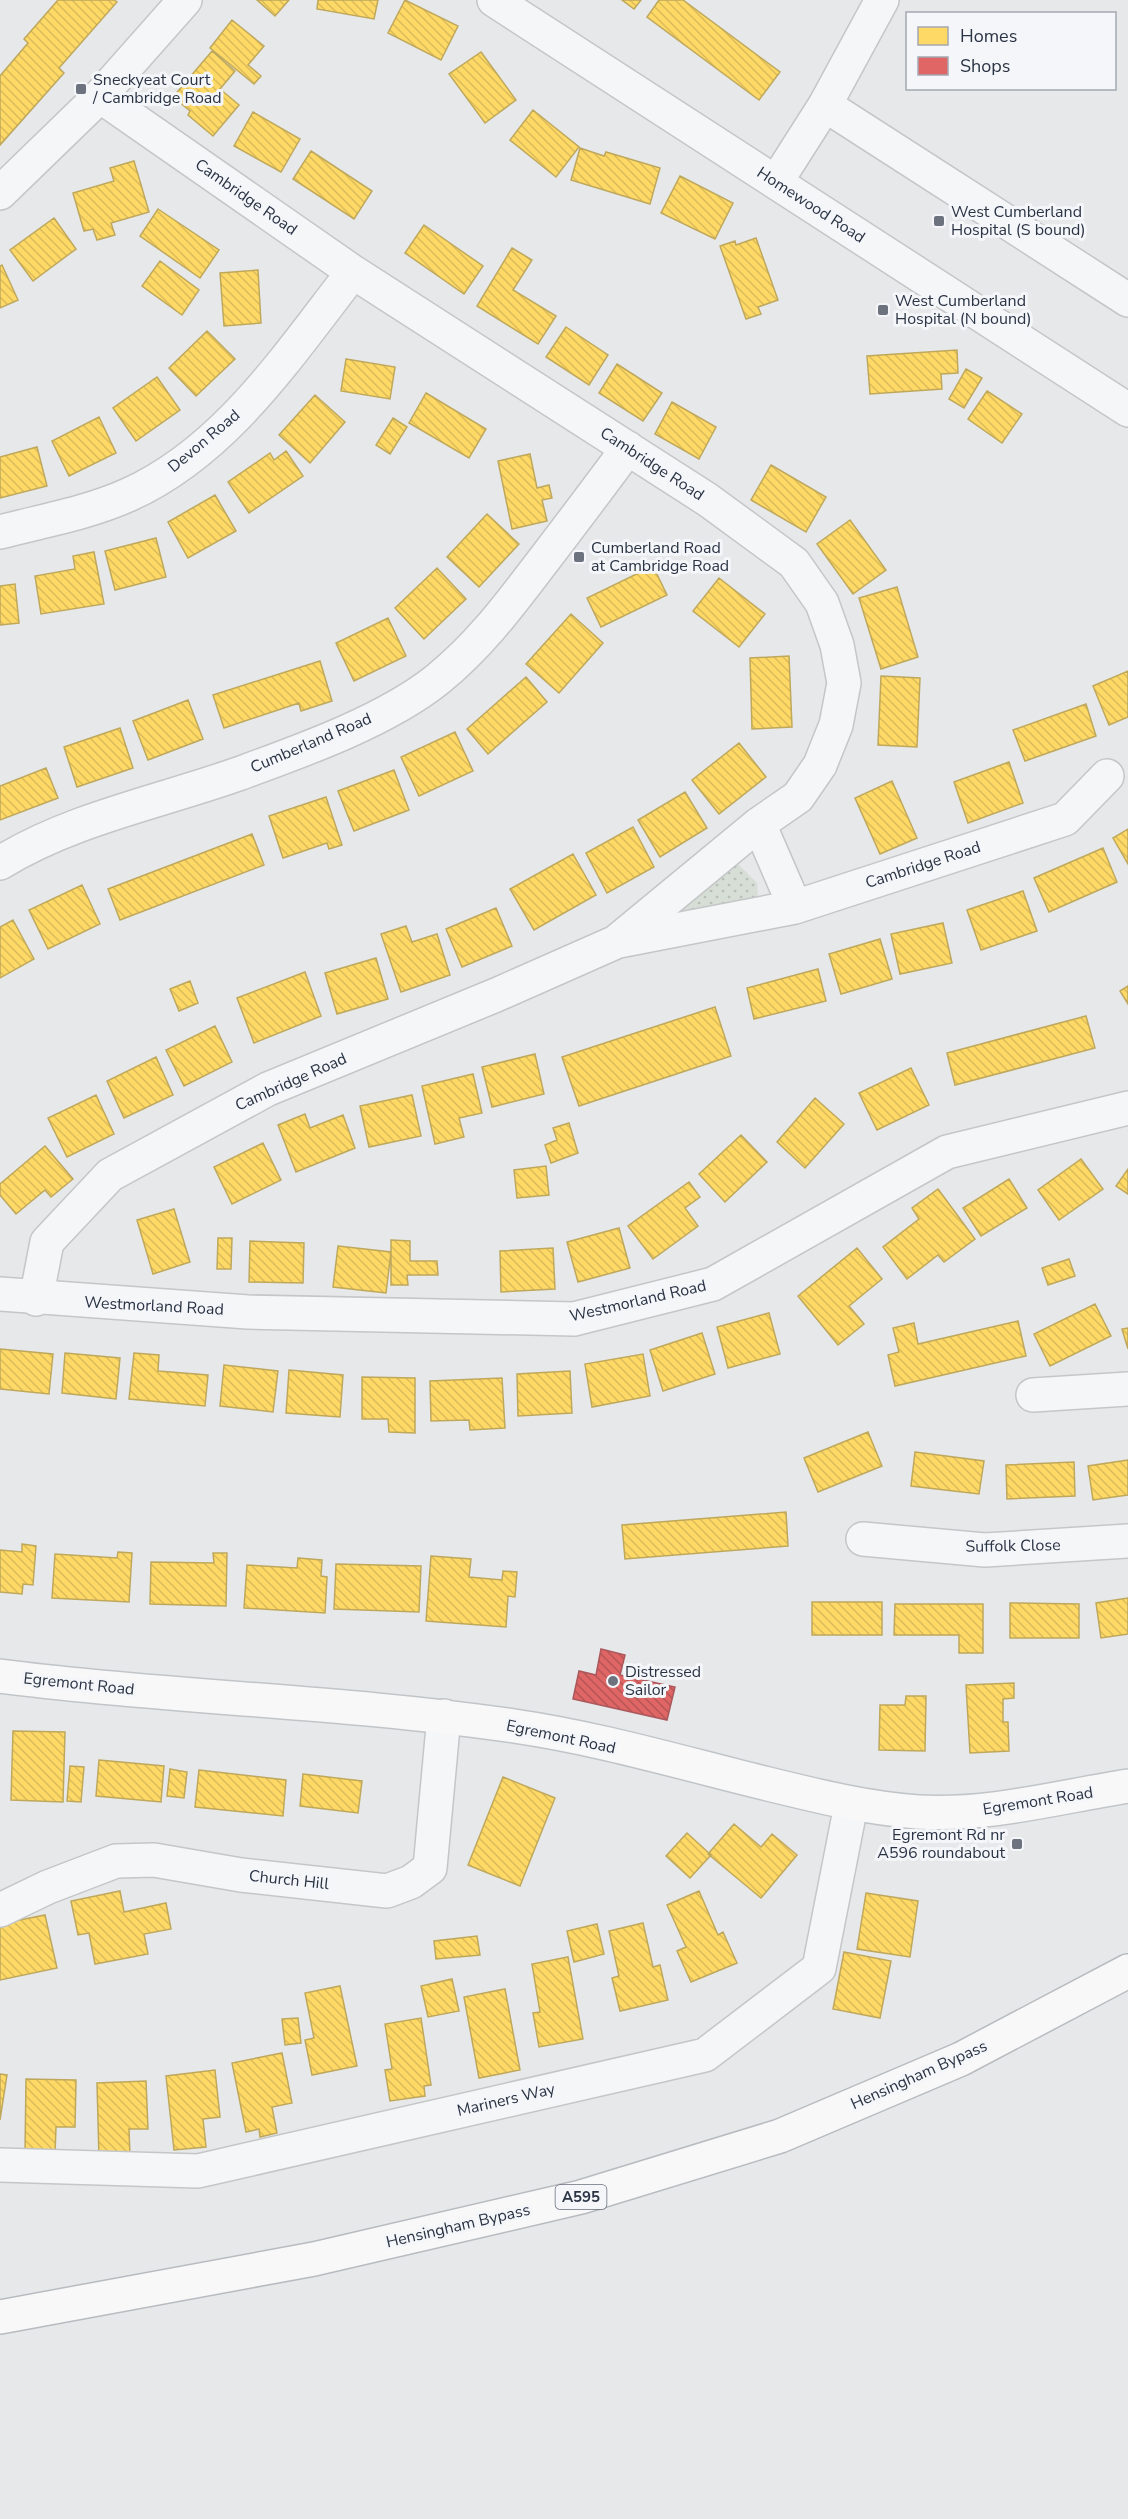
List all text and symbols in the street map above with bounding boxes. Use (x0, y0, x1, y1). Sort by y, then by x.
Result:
legend (906, 12, 1116, 90)
text: Homes (960, 24, 1017, 48)
text: Shops (960, 54, 1010, 78)
place label: Sneckyeat Court / Cambridge Road (92, 69, 222, 109)
marker: Sneckyeat Court / Cambridge Road (74, 82, 88, 96)
street label: Cambridge Road (191, 154, 301, 240)
street label: Homewood Road (753, 162, 869, 248)
place label: West Cumberland Hospital (S bound) (951, 201, 1085, 241)
marker: West Cumberland Hospital (S bound) (932, 214, 946, 228)
place label: West Cumberland Hospital (N bound) (895, 290, 1031, 330)
marker: West Cumberland Hospital (N bound) (876, 303, 890, 317)
street label: Devon Road (163, 404, 245, 478)
street label: Cambridge Road (596, 422, 708, 506)
place label: Cumberland Road at Cambridge Road (591, 537, 729, 577)
marker: Cumberland Road at Cambridge Road (572, 550, 586, 564)
street label: Cumberland Road (247, 708, 375, 778)
street label: Cambridge Road (863, 836, 983, 894)
street label: Cambridge Road (232, 1048, 350, 1116)
street label: Westmorland Road (567, 1275, 709, 1327)
street label: Westmorland Road (84, 1291, 224, 1321)
street label: Suffolk Close (965, 1534, 1061, 1558)
place label: Distressed Sailor (625, 1661, 701, 1701)
street label: Egremont Road (22, 1667, 136, 1701)
marker: Distressed Sailor (606, 1674, 620, 1688)
street label: Egremont Road (504, 1715, 618, 1759)
street label: Egremont Road (981, 1781, 1095, 1821)
place label: Egremont Rd nr A596 roundabout (877, 1824, 1005, 1864)
marker: Egremont Rd nr A596 roundabout (1010, 1837, 1024, 1851)
street label: Church Hill (248, 1865, 330, 1895)
street label: Hensingham Bypass (847, 2035, 991, 2115)
street label: Mariners Way (455, 2078, 558, 2122)
road number: A595 (556, 2185, 606, 2209)
street label: Hensingham Bypass (384, 2199, 532, 2253)

